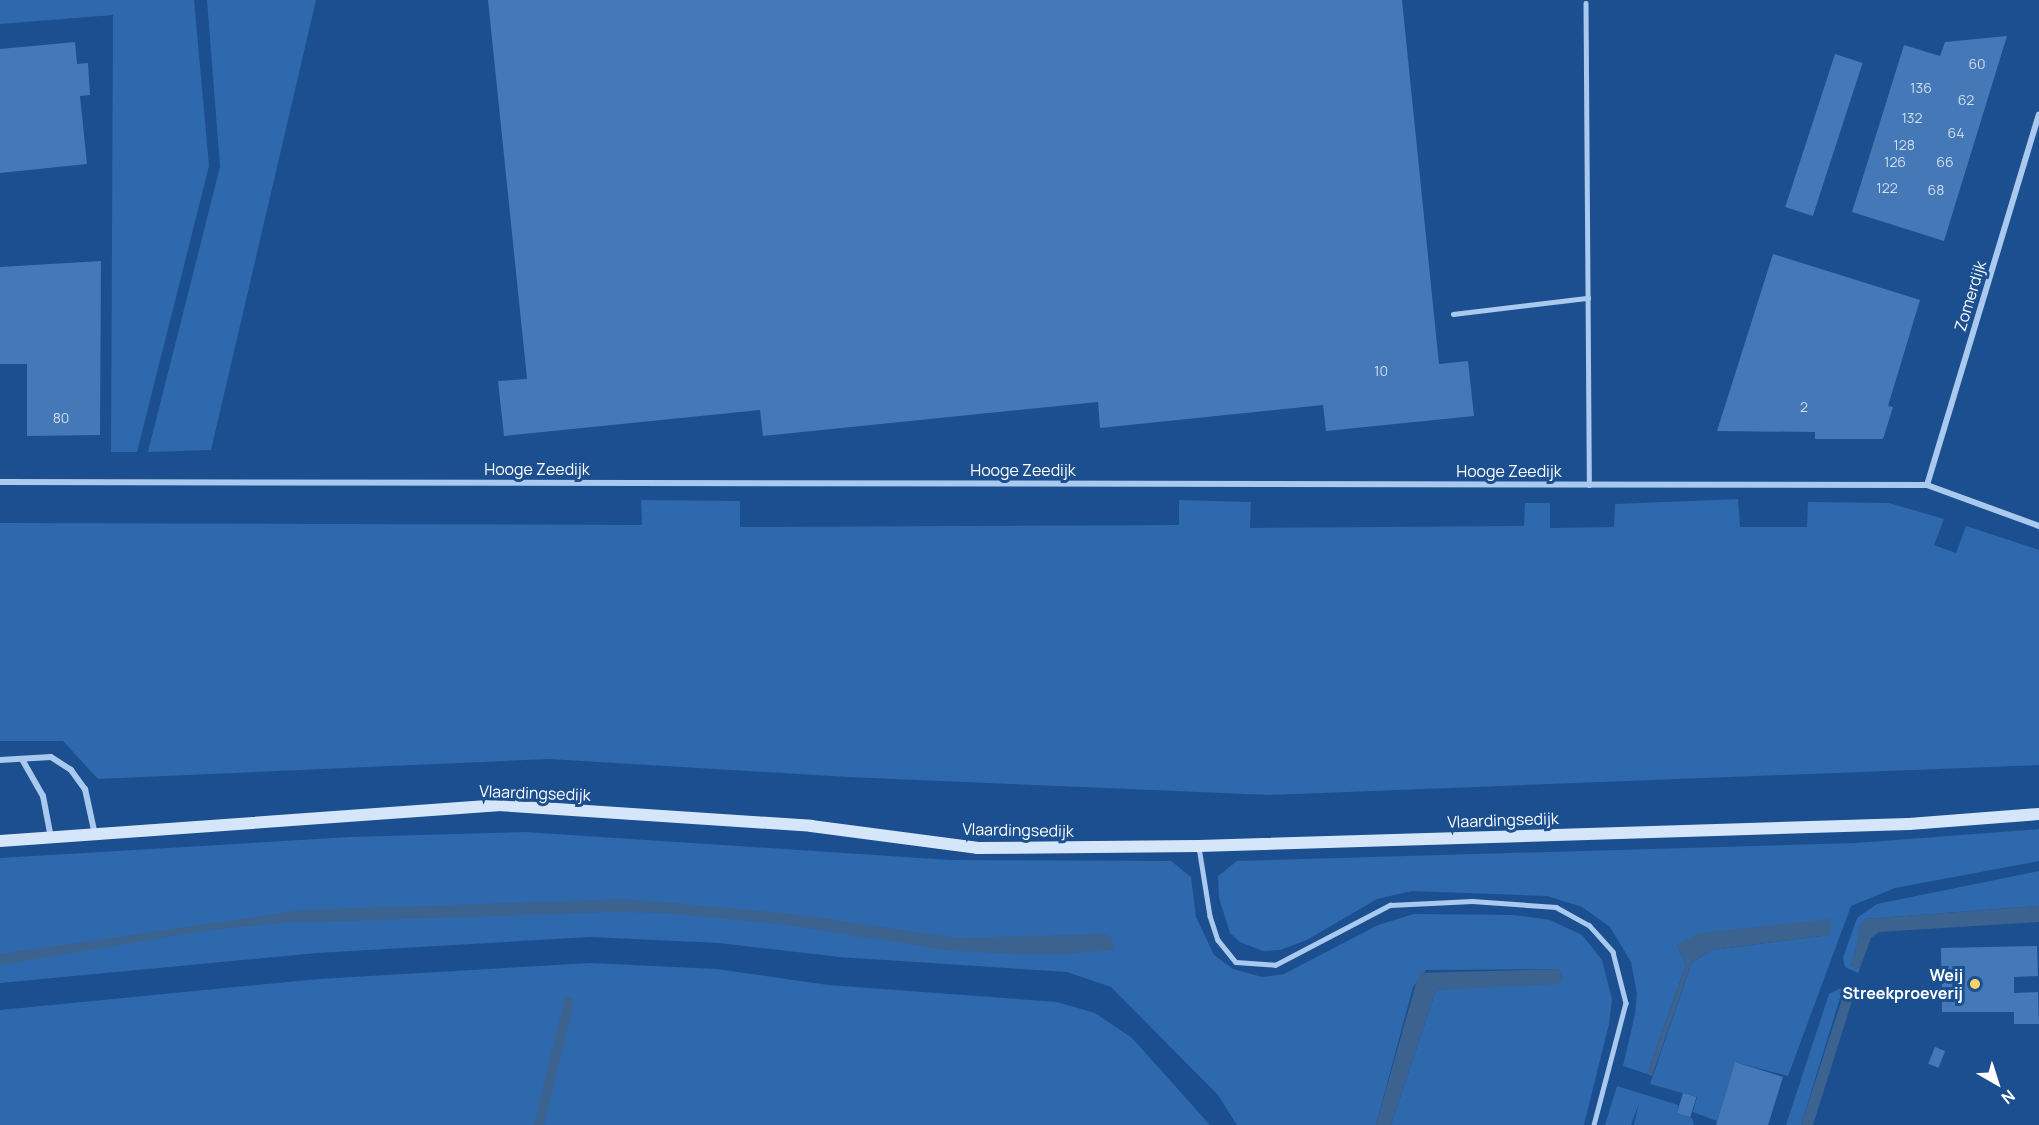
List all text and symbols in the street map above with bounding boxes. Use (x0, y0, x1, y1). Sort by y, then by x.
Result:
house number: 60 (1968, 56, 1986, 72)
house number: 136 (1910, 80, 1932, 96)
house number: 62 (1958, 92, 1974, 108)
house number: 132 (1901, 110, 1923, 126)
house number: 64 (1948, 125, 1964, 141)
house number: 128 (1893, 137, 1915, 153)
house number: 126 (1884, 154, 1906, 170)
house number: 66 (1936, 154, 1954, 170)
house number: 122 (1876, 180, 1898, 196)
house number: 68 (1928, 182, 1944, 198)
street label: Zomerdijk (1950, 258, 1990, 334)
house number: 10 (1374, 363, 1388, 379)
house number: 2 (1800, 399, 1808, 415)
house number: 80 (53, 410, 69, 426)
street label: Hooge Zeedijk (484, 459, 590, 479)
street label: Hooge Zeedijk (970, 460, 1076, 480)
street label: Hooge Zeedijk (1456, 461, 1562, 481)
street label: Vlaardingsedijk (479, 781, 591, 805)
street label: Vlaardingsedijk (1447, 808, 1559, 832)
street label: Vlaardingsedijk (962, 819, 1074, 841)
place label: Weij Streekproeverij (1843, 965, 1963, 1003)
marker: Weij Streekproeverij (1968, 977, 1982, 991)
north arrow (1967, 1053, 2027, 1113)
text: N (1997, 1085, 2020, 1109)

